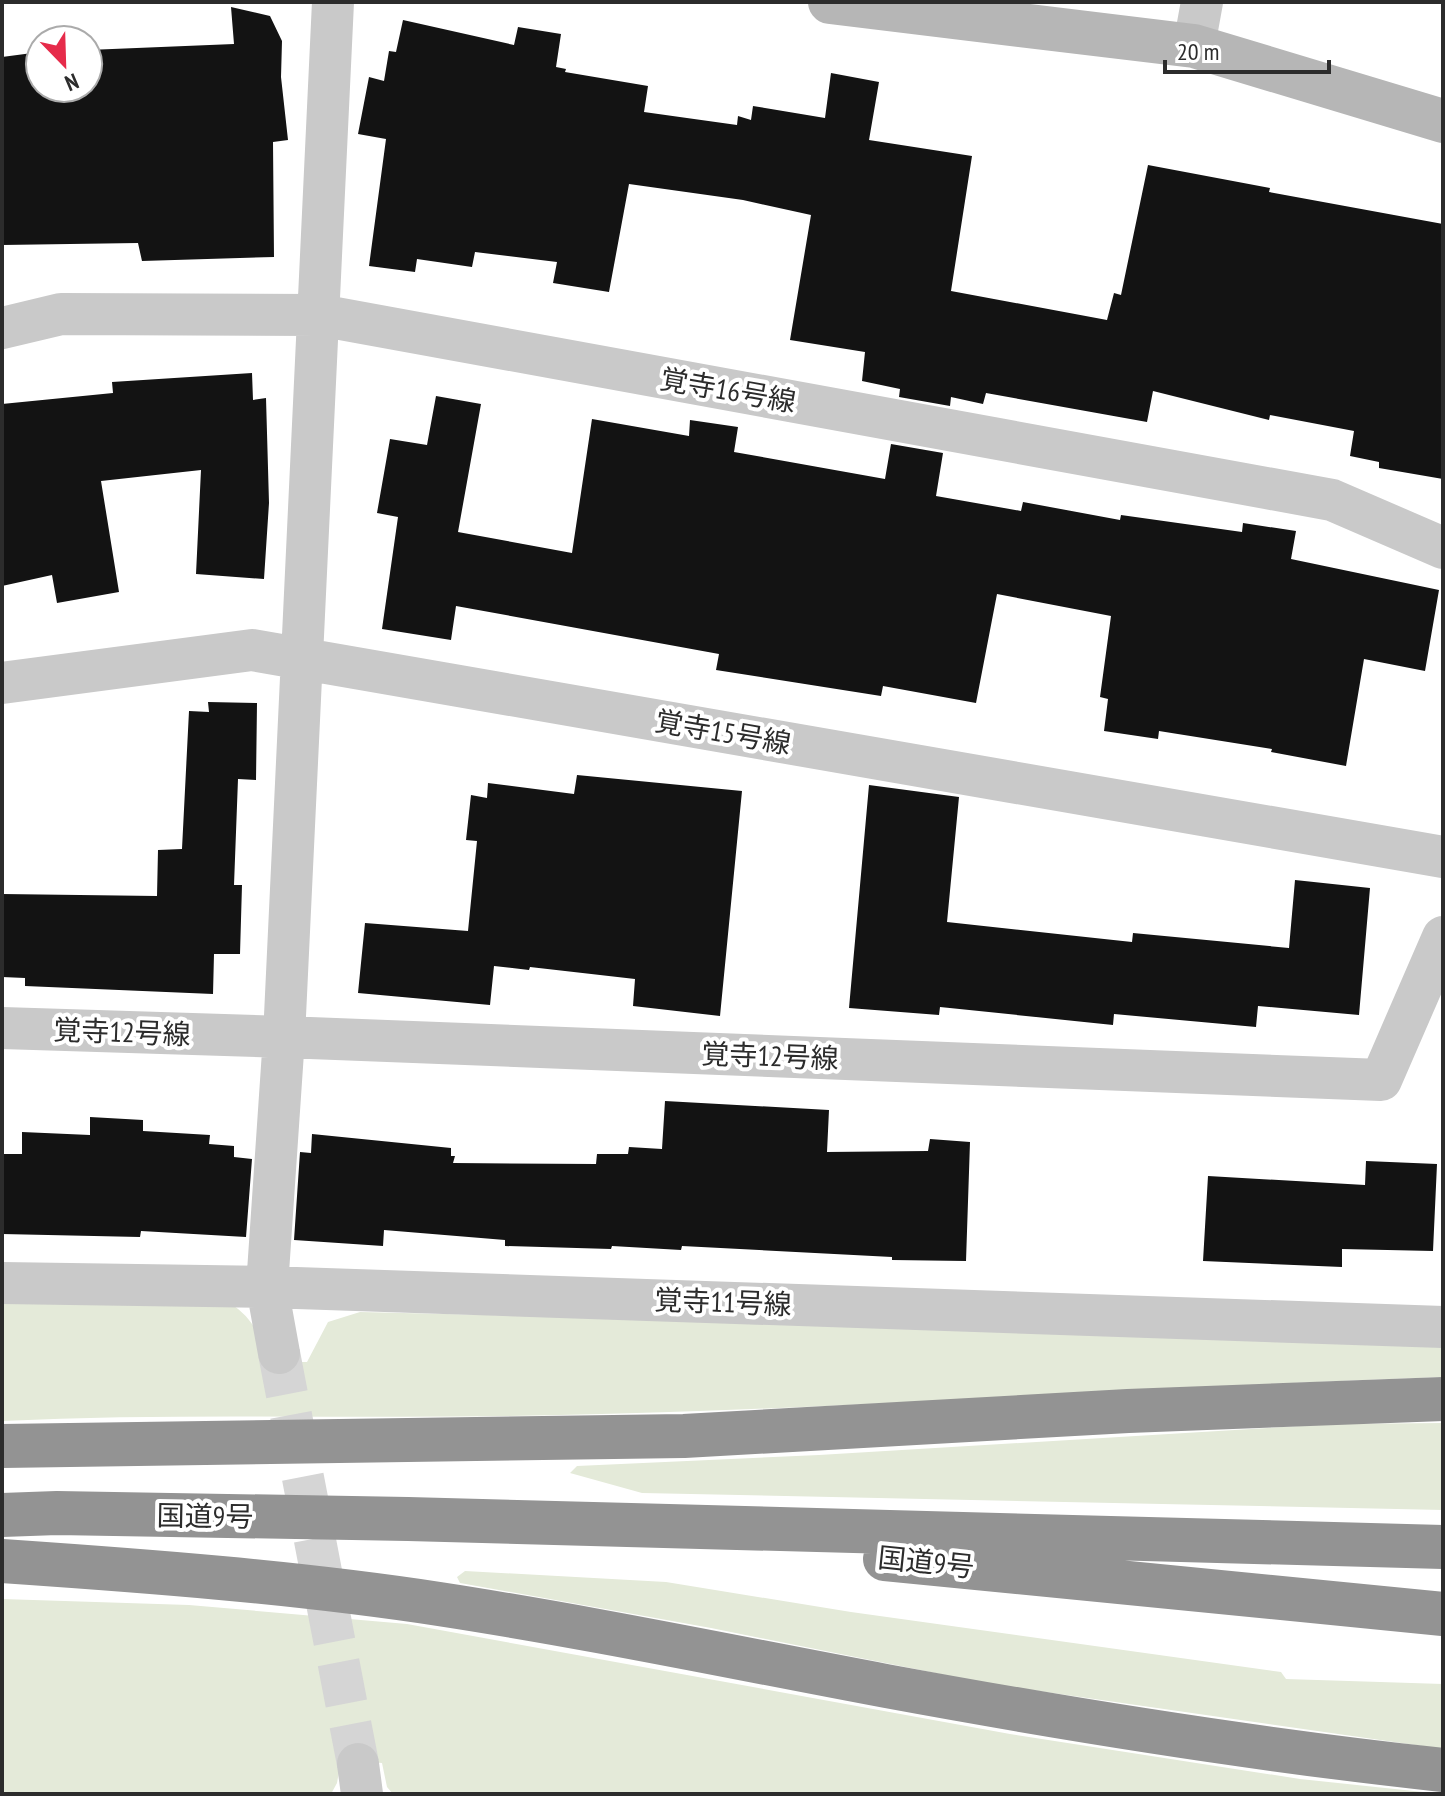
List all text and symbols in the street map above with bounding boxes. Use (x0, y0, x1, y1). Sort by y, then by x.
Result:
north arrow (24, 24, 104, 104)
scale bar (1165, 24, 1329, 74)
text: 20 m (1177, 36, 1219, 67)
text: N (61, 67, 83, 98)
street label: 覚寺16号線 (657, 359, 799, 420)
street label: 覚寺15号線 (652, 701, 794, 762)
street label: 覚寺12号線 (53, 1011, 191, 1052)
street label: 覚寺12号線 (701, 1035, 839, 1076)
street label: 覚寺11号線 (654, 1281, 792, 1322)
street label: 国道9号 (156, 1496, 254, 1535)
street label: 国道9号 (876, 1538, 976, 1585)

